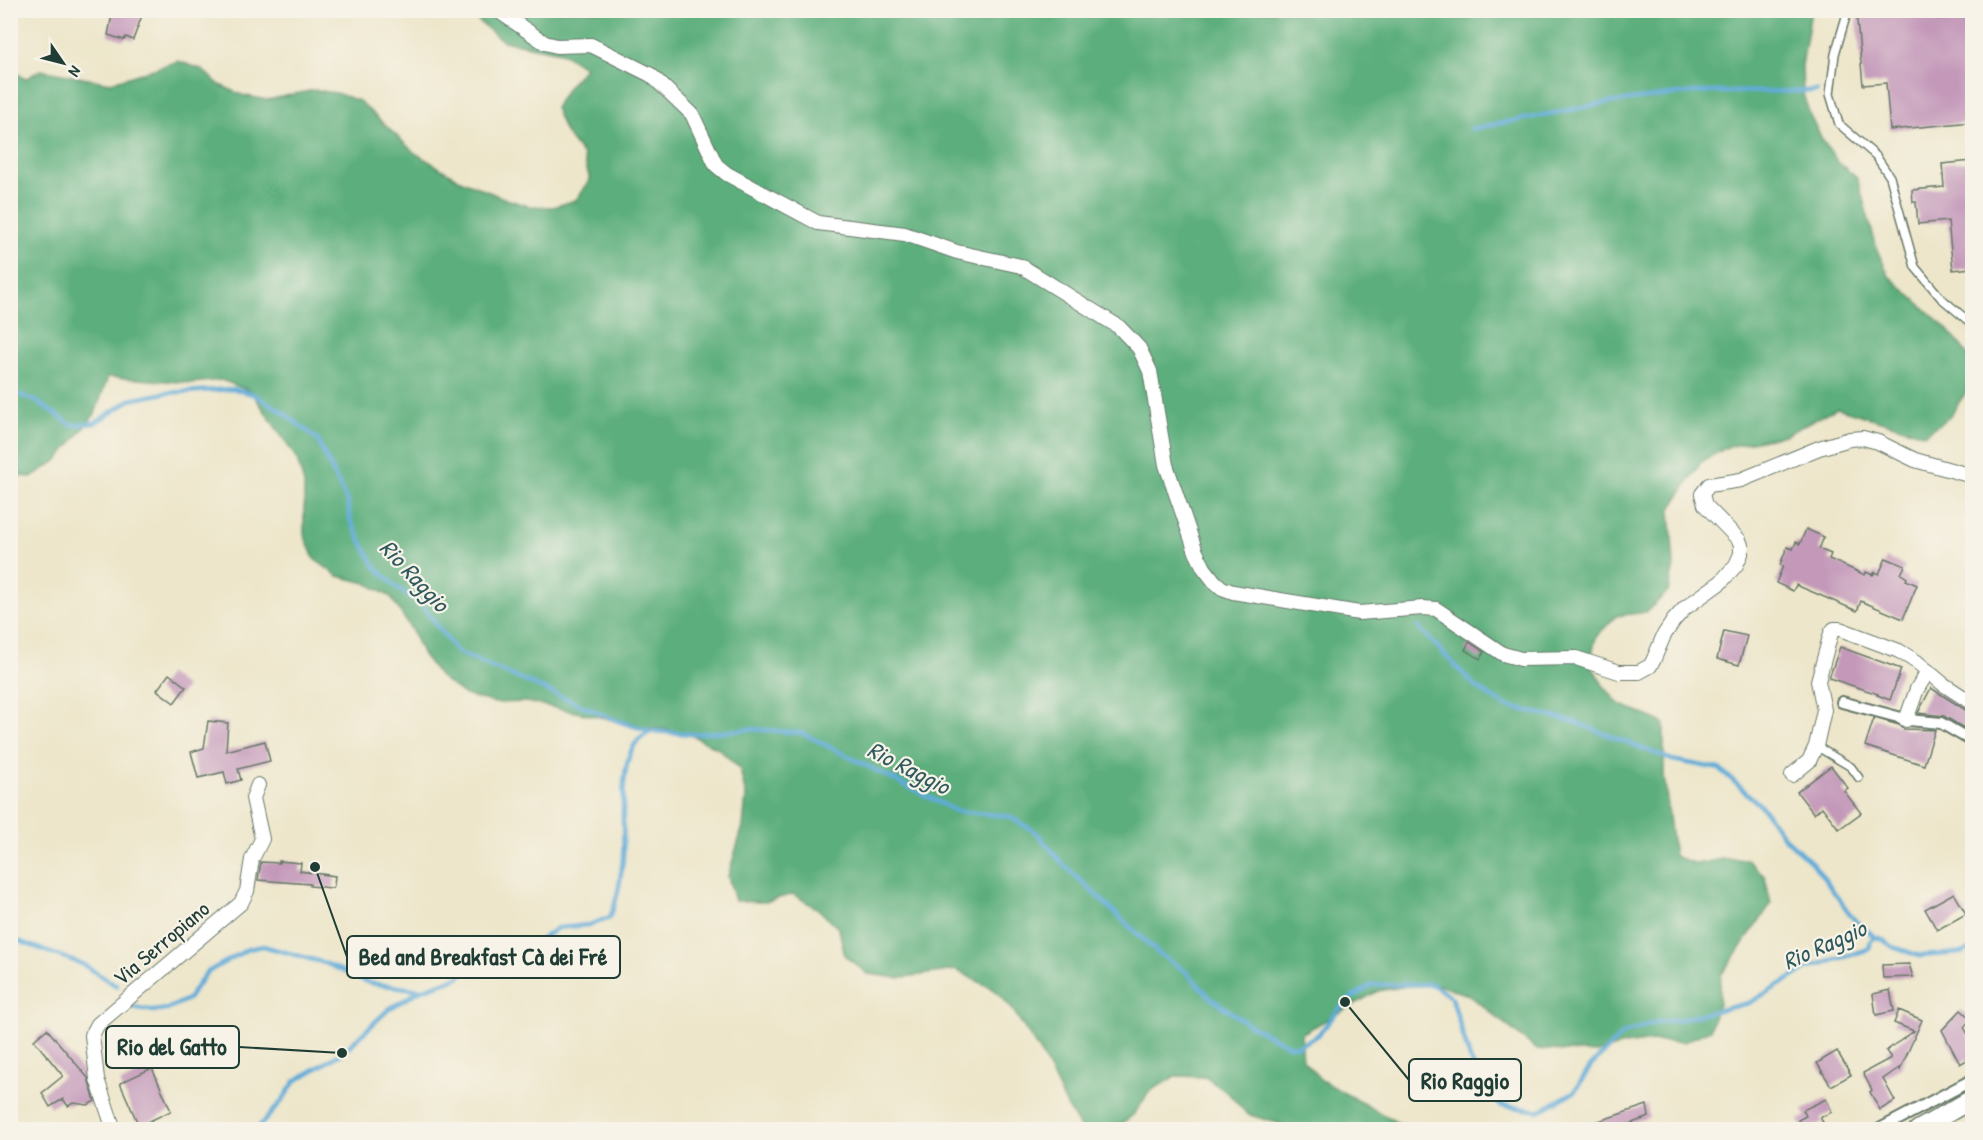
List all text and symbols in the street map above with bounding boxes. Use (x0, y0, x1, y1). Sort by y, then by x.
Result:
north arrow (33, 33, 93, 93)
text: N (64, 62, 87, 82)
water label: Rio Raggio (372, 532, 458, 621)
water label: Rio Raggio (862, 733, 958, 803)
street label: Via Serropiano (106, 894, 216, 992)
water label: Rio Raggio (1777, 911, 1873, 977)
callout: Bed and Breakfast Cà dei Fré (347, 936, 620, 978)
text: Bed and Breakfast Cà dei Fré (359, 940, 608, 972)
callout: Rio del Gatto (106, 1026, 239, 1068)
text: Rio del Gatto (117, 1030, 227, 1062)
callout: Rio Raggio (1409, 1059, 1521, 1101)
text: Rio Raggio (1421, 1064, 1509, 1097)

